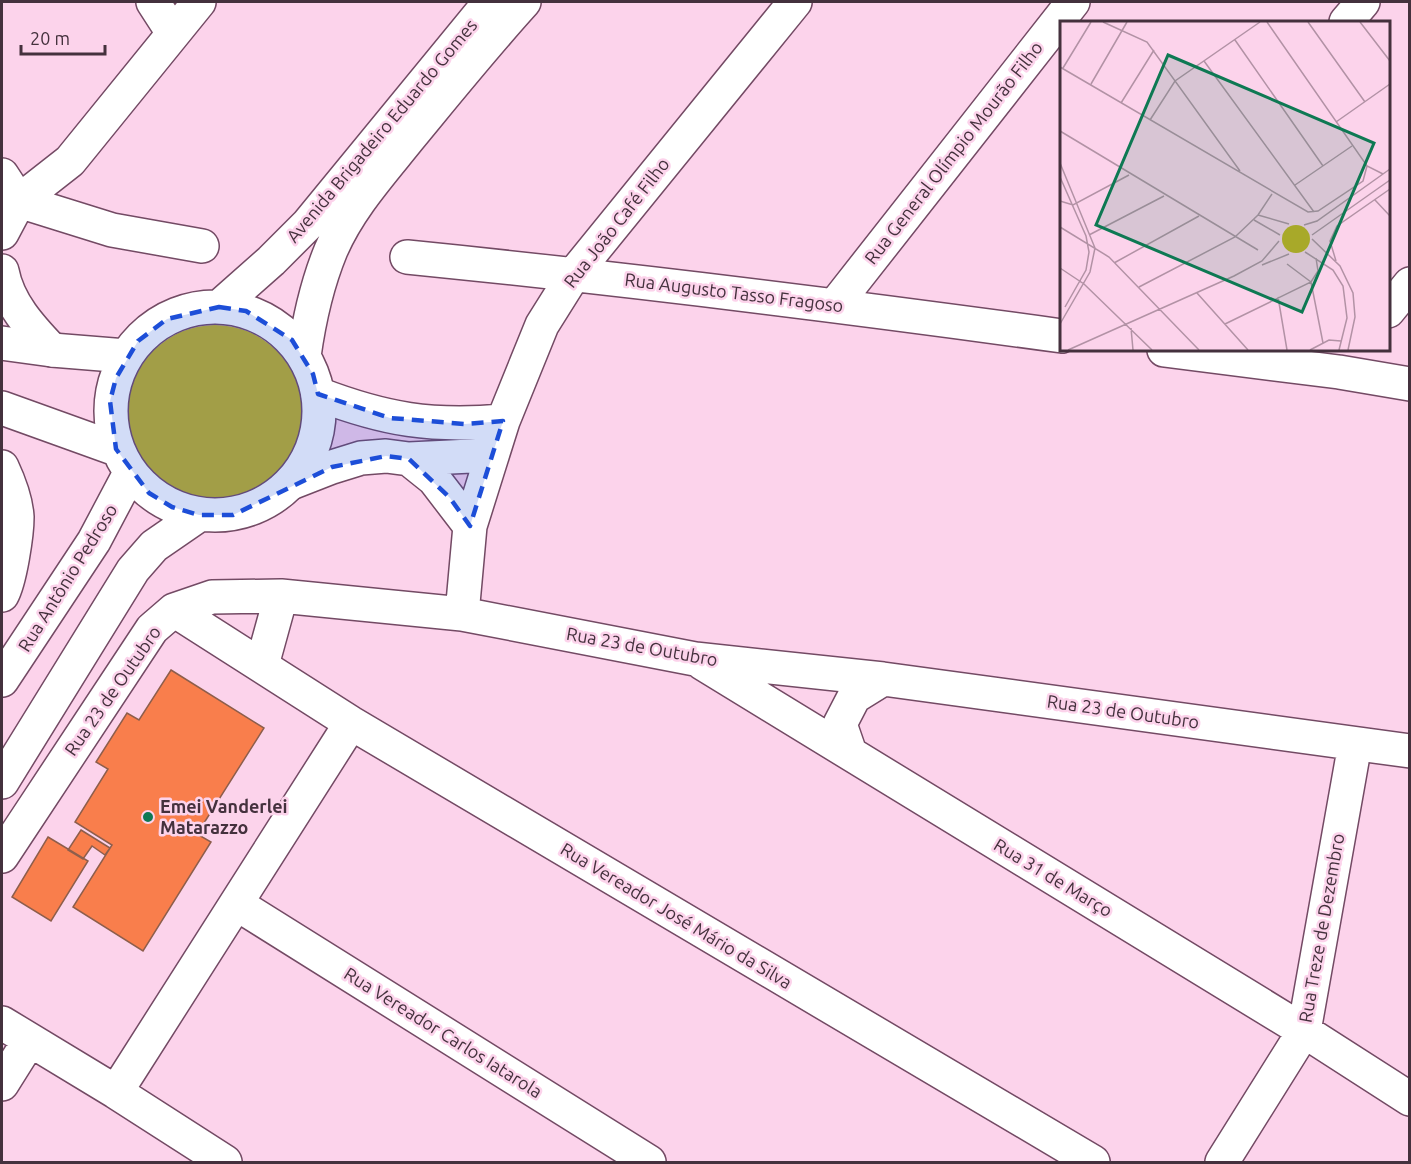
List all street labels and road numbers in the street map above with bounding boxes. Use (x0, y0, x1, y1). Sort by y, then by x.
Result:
street label: Avenida Brigadeiro Eduardo Gomes (282, 15, 481, 246)
street label: Rua General Olímpio Mourão Filho (860, 37, 1046, 267)
street label: Rua João Café Filho (559, 154, 673, 291)
street label: Rua Augusto Tasso Fragoso (624, 269, 845, 315)
street label: Rua Antônio Pedroso (14, 500, 121, 655)
street label: Rua 23 de Outubro (60, 622, 164, 759)
street label: Rua 23 de Outubro (565, 623, 719, 669)
street label: Rua 23 de Outubro (1046, 690, 1200, 732)
street label: Rua Treze de Dezembro (1295, 832, 1348, 1024)
street label: Rua 31 de Março (991, 834, 1116, 920)
street label: Rua Vereador José Mário da Silva (557, 838, 796, 992)
street label: Rua Vereador Carlos Iatarola (341, 963, 546, 1101)

